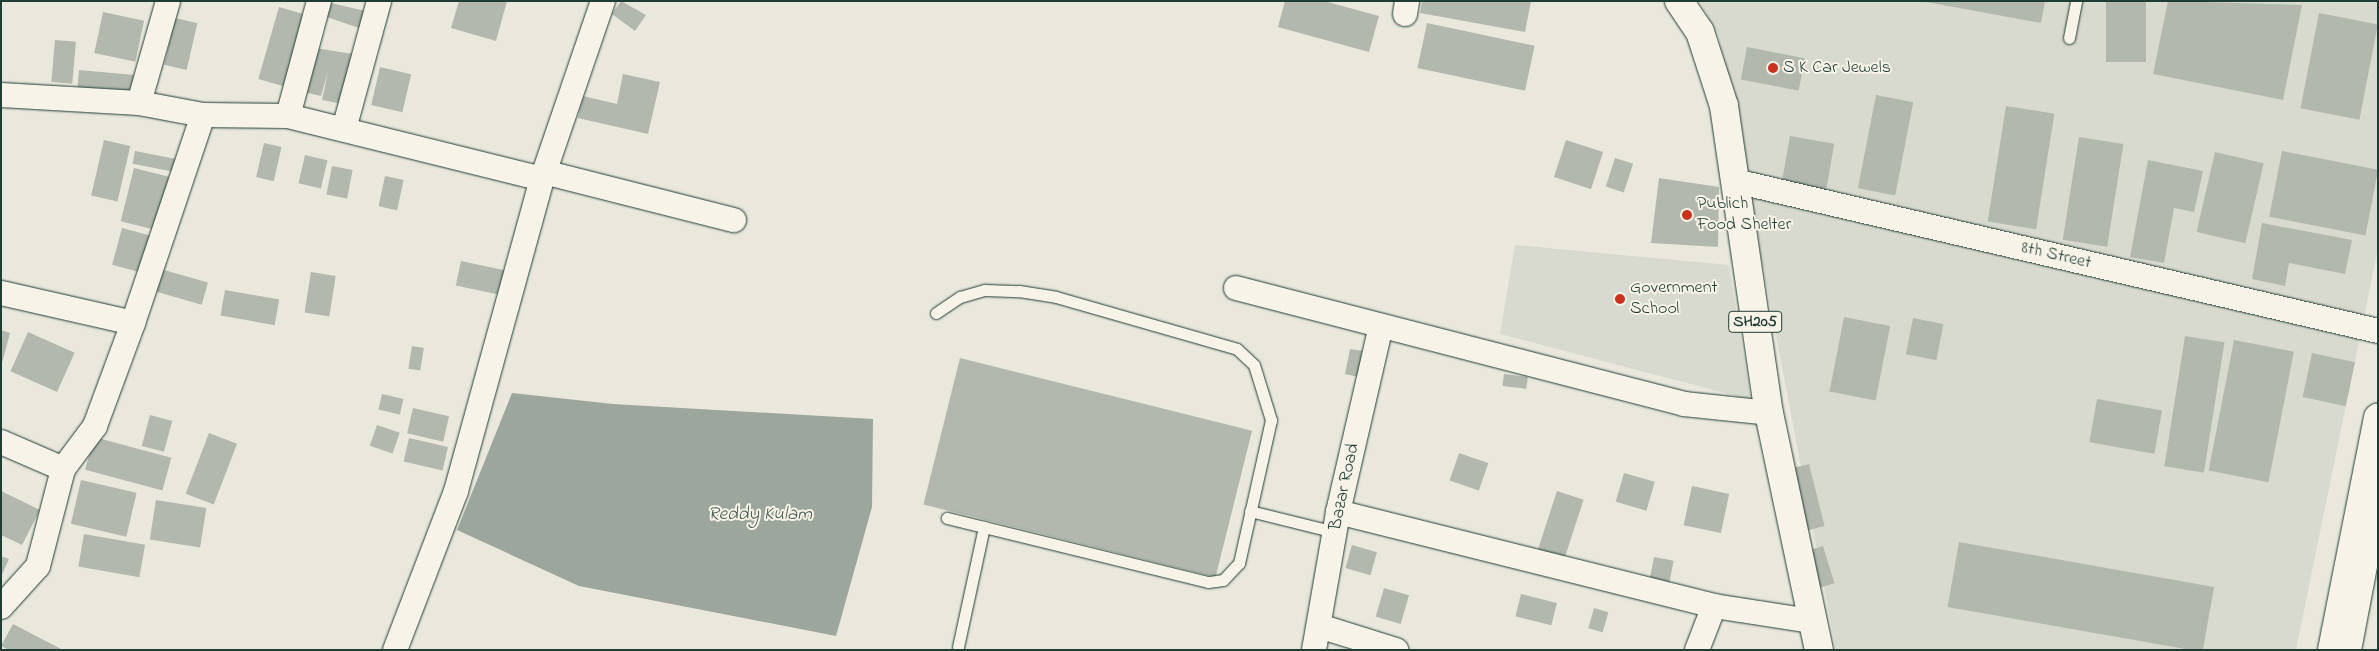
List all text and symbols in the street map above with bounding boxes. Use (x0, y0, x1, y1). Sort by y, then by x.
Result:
place label: S K Car Jewels (1783, 57, 1891, 79)
marker: S K Car Jewels (1767, 62, 1779, 74)
place label: Publich Food Shelter (1697, 194, 1791, 236)
marker: Publich Food Shelter (1681, 209, 1693, 221)
street label: 8th Street (2019, 237, 2093, 275)
place label: Government School (1630, 278, 1718, 320)
marker: Government School (1614, 293, 1626, 305)
road number: SH205 (1728, 308, 1782, 336)
street label: Bazar Road (1325, 442, 1365, 532)
water label: Reddy Kulam (708, 504, 812, 526)

